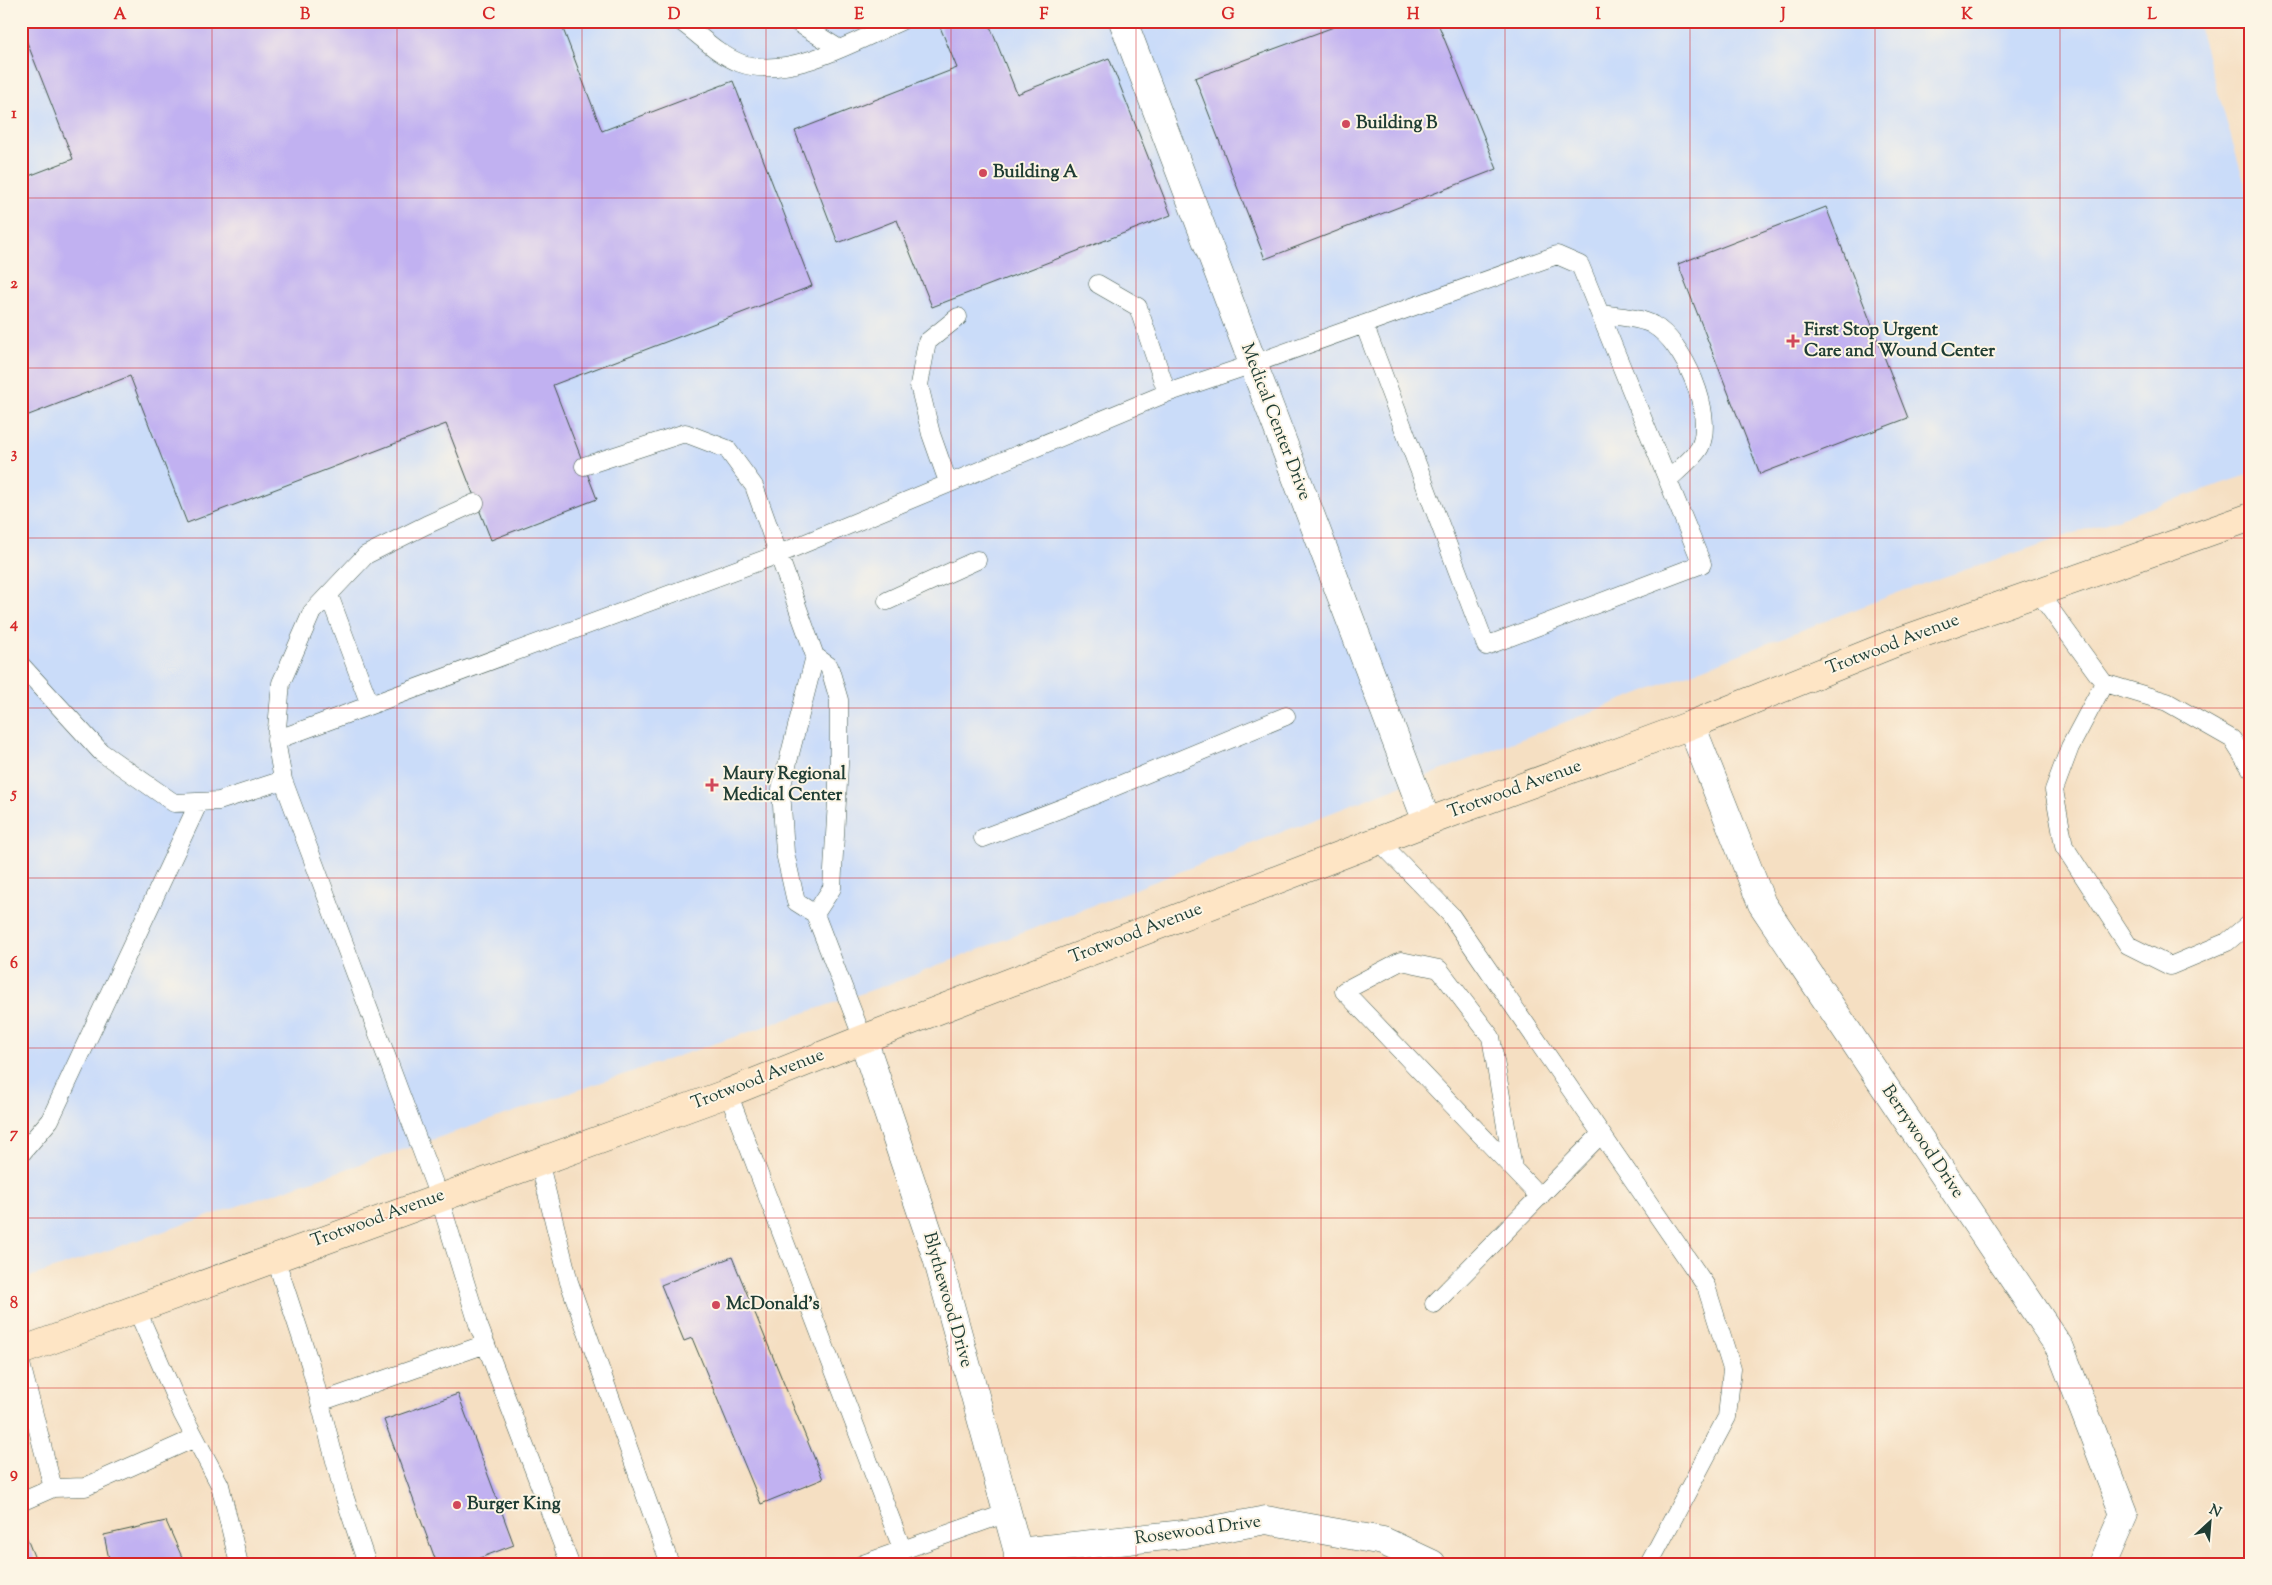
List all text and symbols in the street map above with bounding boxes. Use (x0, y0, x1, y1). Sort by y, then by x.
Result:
text: A (114, 4, 127, 27)
text: B (300, 4, 310, 27)
text: C (483, 4, 496, 27)
text: D (668, 4, 681, 27)
text: E (854, 4, 864, 27)
text: F (1040, 4, 1049, 27)
text: G (1221, 4, 1235, 27)
text: H (1407, 4, 1420, 27)
text: I (1595, 4, 1601, 27)
text: J (1779, 4, 1786, 27)
text: K (1961, 4, 1973, 27)
text: L (2147, 4, 2157, 27)
text: 1 (11, 103, 17, 126)
place label: Building B (1356, 111, 1438, 137)
marker: Building B (1340, 118, 1352, 130)
place label: Building A (993, 160, 1078, 186)
marker: Building A (977, 167, 989, 179)
text: 2 (10, 273, 18, 296)
place label: First Stop Urgent Care and Wound Center (1804, 318, 1995, 365)
marker: First Stop Urgent Care and Wound Center (1786, 334, 1800, 348)
street label: Medical Center Drive (1233, 340, 1317, 504)
text: 3 (11, 443, 18, 466)
street label: Trotwood Avenue (1823, 608, 1963, 682)
text: 4 (9, 613, 18, 636)
street label: Trotwood Avenue (1445, 754, 1585, 826)
place label: Maury Regional Medical Center (723, 762, 847, 809)
marker: Maury Regional Medical Center (705, 778, 719, 792)
text: 5 (9, 783, 17, 806)
street label: Trotwood Avenue (1066, 897, 1206, 971)
text: 6 (10, 953, 18, 976)
street label: Trotwood Avenue (688, 1043, 828, 1117)
street label: Berrywood Drive (1874, 1080, 1970, 1204)
text: 7 (10, 1123, 19, 1146)
street label: Trotwood Avenue (308, 1183, 448, 1255)
street label: Blythewood Drive (915, 1229, 979, 1371)
place label: McDonald's (726, 1292, 820, 1318)
text: 8 (10, 1293, 18, 1316)
marker: McDonald's (710, 1299, 722, 1311)
text: 9 (10, 1463, 18, 1486)
place label: Burger King (467, 1492, 561, 1518)
north arrow (2184, 1498, 2234, 1548)
marker: Burger King (451, 1499, 463, 1511)
text: N (2205, 1501, 2224, 1524)
street label: Rosewood Drive (1133, 1509, 1263, 1553)

